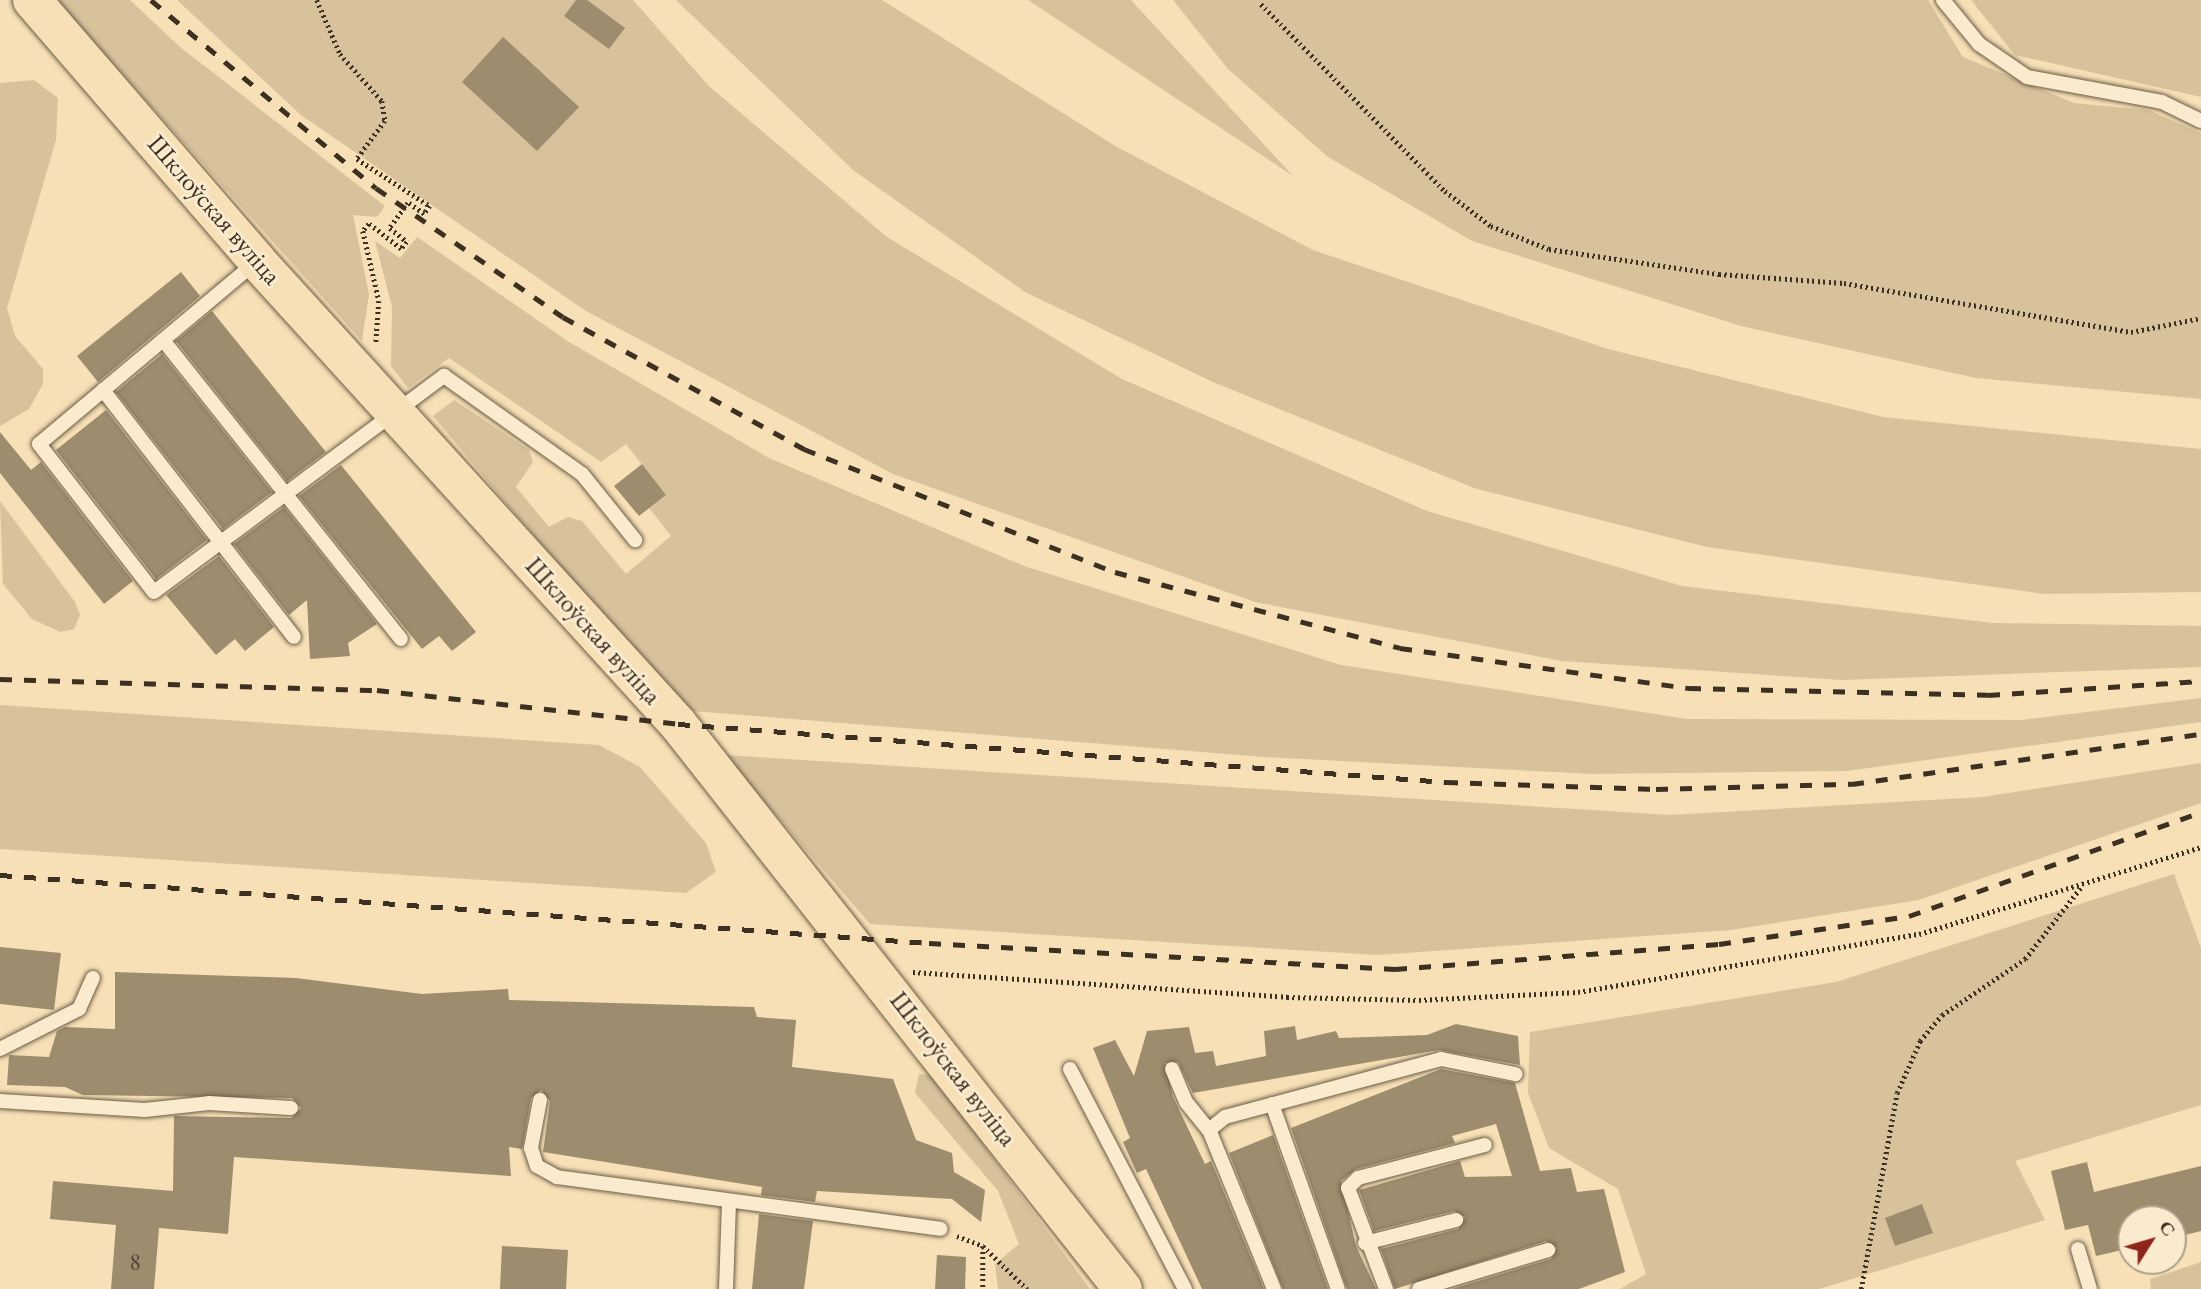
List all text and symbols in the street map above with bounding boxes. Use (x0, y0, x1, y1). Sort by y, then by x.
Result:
street label: Шклоўская вуліца (140, 129, 288, 291)
street label: Шклоўская вуліца (518, 551, 668, 711)
street label: Шклоўская вуліца (883, 985, 1023, 1153)
north arrow (2117, 1205, 2187, 1275)
text: С (2154, 1215, 2182, 1241)
house number: 8 (129, 1248, 141, 1276)

